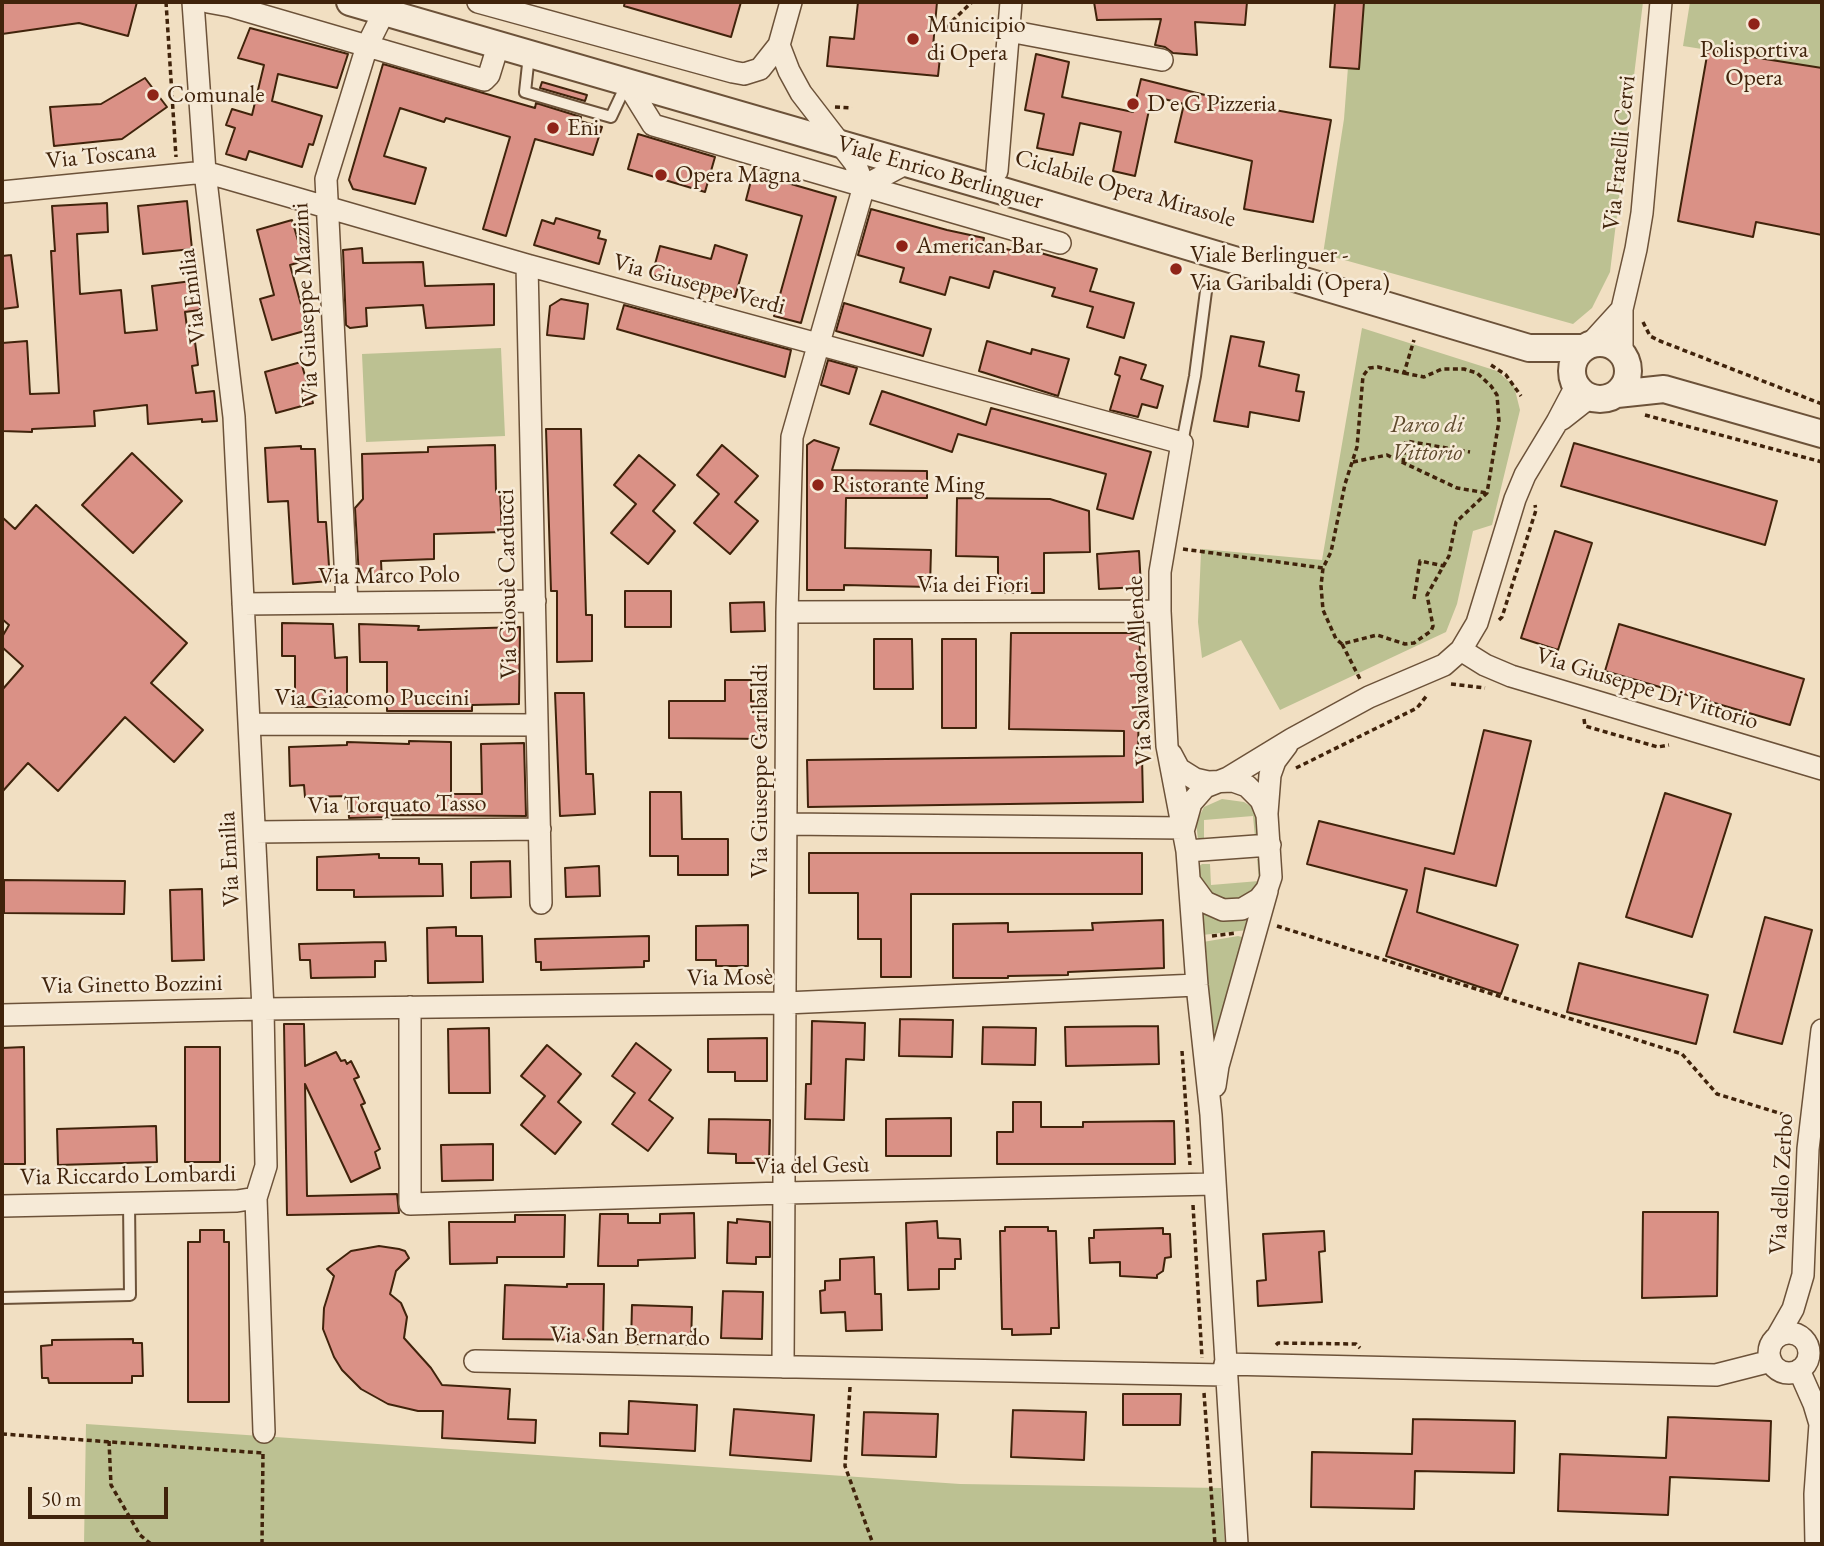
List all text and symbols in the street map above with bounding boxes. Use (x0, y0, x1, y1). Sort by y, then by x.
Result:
place label: Municipio di Opera (927, 11, 1026, 67)
marker: Polisportiva Opera (1746, 16, 1762, 32)
marker: Municipio di Opera (905, 31, 921, 47)
place label: Polisportiva Opera (1700, 36, 1808, 92)
street label: Via Fratelli Cervi (1598, 74, 1642, 232)
place label: Comunale (167, 81, 265, 109)
marker: Comunale (145, 87, 161, 103)
place label: D e G Pizzeria (1147, 90, 1276, 118)
marker: D e G Pizzeria (1125, 96, 1141, 112)
place label: Eni (567, 114, 599, 142)
marker: Eni (545, 120, 561, 136)
street label: Viale Enrico Berlinguer (833, 130, 1047, 216)
street label: Via Toscana (45, 136, 157, 176)
street label: Ciclabile Opera Mirasole (1011, 144, 1239, 234)
place label: Opera Magna (675, 161, 801, 189)
marker: Opera Magna (653, 167, 669, 183)
street label: Via Giuseppe Mazzini (286, 202, 326, 404)
place label: American Bar (916, 232, 1043, 260)
marker: American Bar (894, 238, 910, 254)
place label: Viale Berlinguer - Via Garibaldi (Opera) (1190, 241, 1390, 297)
street label: Via Emilia (173, 247, 213, 345)
street label: Via Giuseppe Verdi (610, 248, 788, 322)
marker: Viale Berlinguer - Via Garibaldi (Opera) (1168, 261, 1184, 277)
park label: Parco di Vittorio (1390, 411, 1464, 467)
place label: Ristorante Ming (832, 471, 985, 499)
marker: Ristorante Ming (810, 477, 826, 493)
street label: Via Giosuè Carducci (492, 489, 524, 679)
street label: Via Marco Polo (318, 560, 460, 592)
street label: Via dei Fiori (917, 571, 1029, 599)
street label: Via Salvador Allende (1121, 575, 1159, 767)
street label: Via Giuseppe Di Vittorio (1532, 641, 1762, 737)
street label: Via Giuseppe Garibaldi (746, 664, 774, 878)
street label: Via Giacomo Puccini (275, 684, 469, 712)
street label: Via Torquato Tasso (307, 789, 487, 821)
street label: Via Emilia (213, 811, 247, 907)
street label: Via Mosè (687, 963, 773, 993)
street label: Via Ginetto Bozzini (41, 969, 223, 1001)
street label: Via dello Zerbo (1764, 1112, 1800, 1256)
street label: Via del Gesù (754, 1151, 870, 1181)
street label: Via Riccardo Lombardi (20, 1160, 236, 1192)
street label: Via San Bernardo (550, 1321, 710, 1353)
scale bar (32, 1472, 172, 1516)
text: 50 m (41, 1485, 82, 1512)

